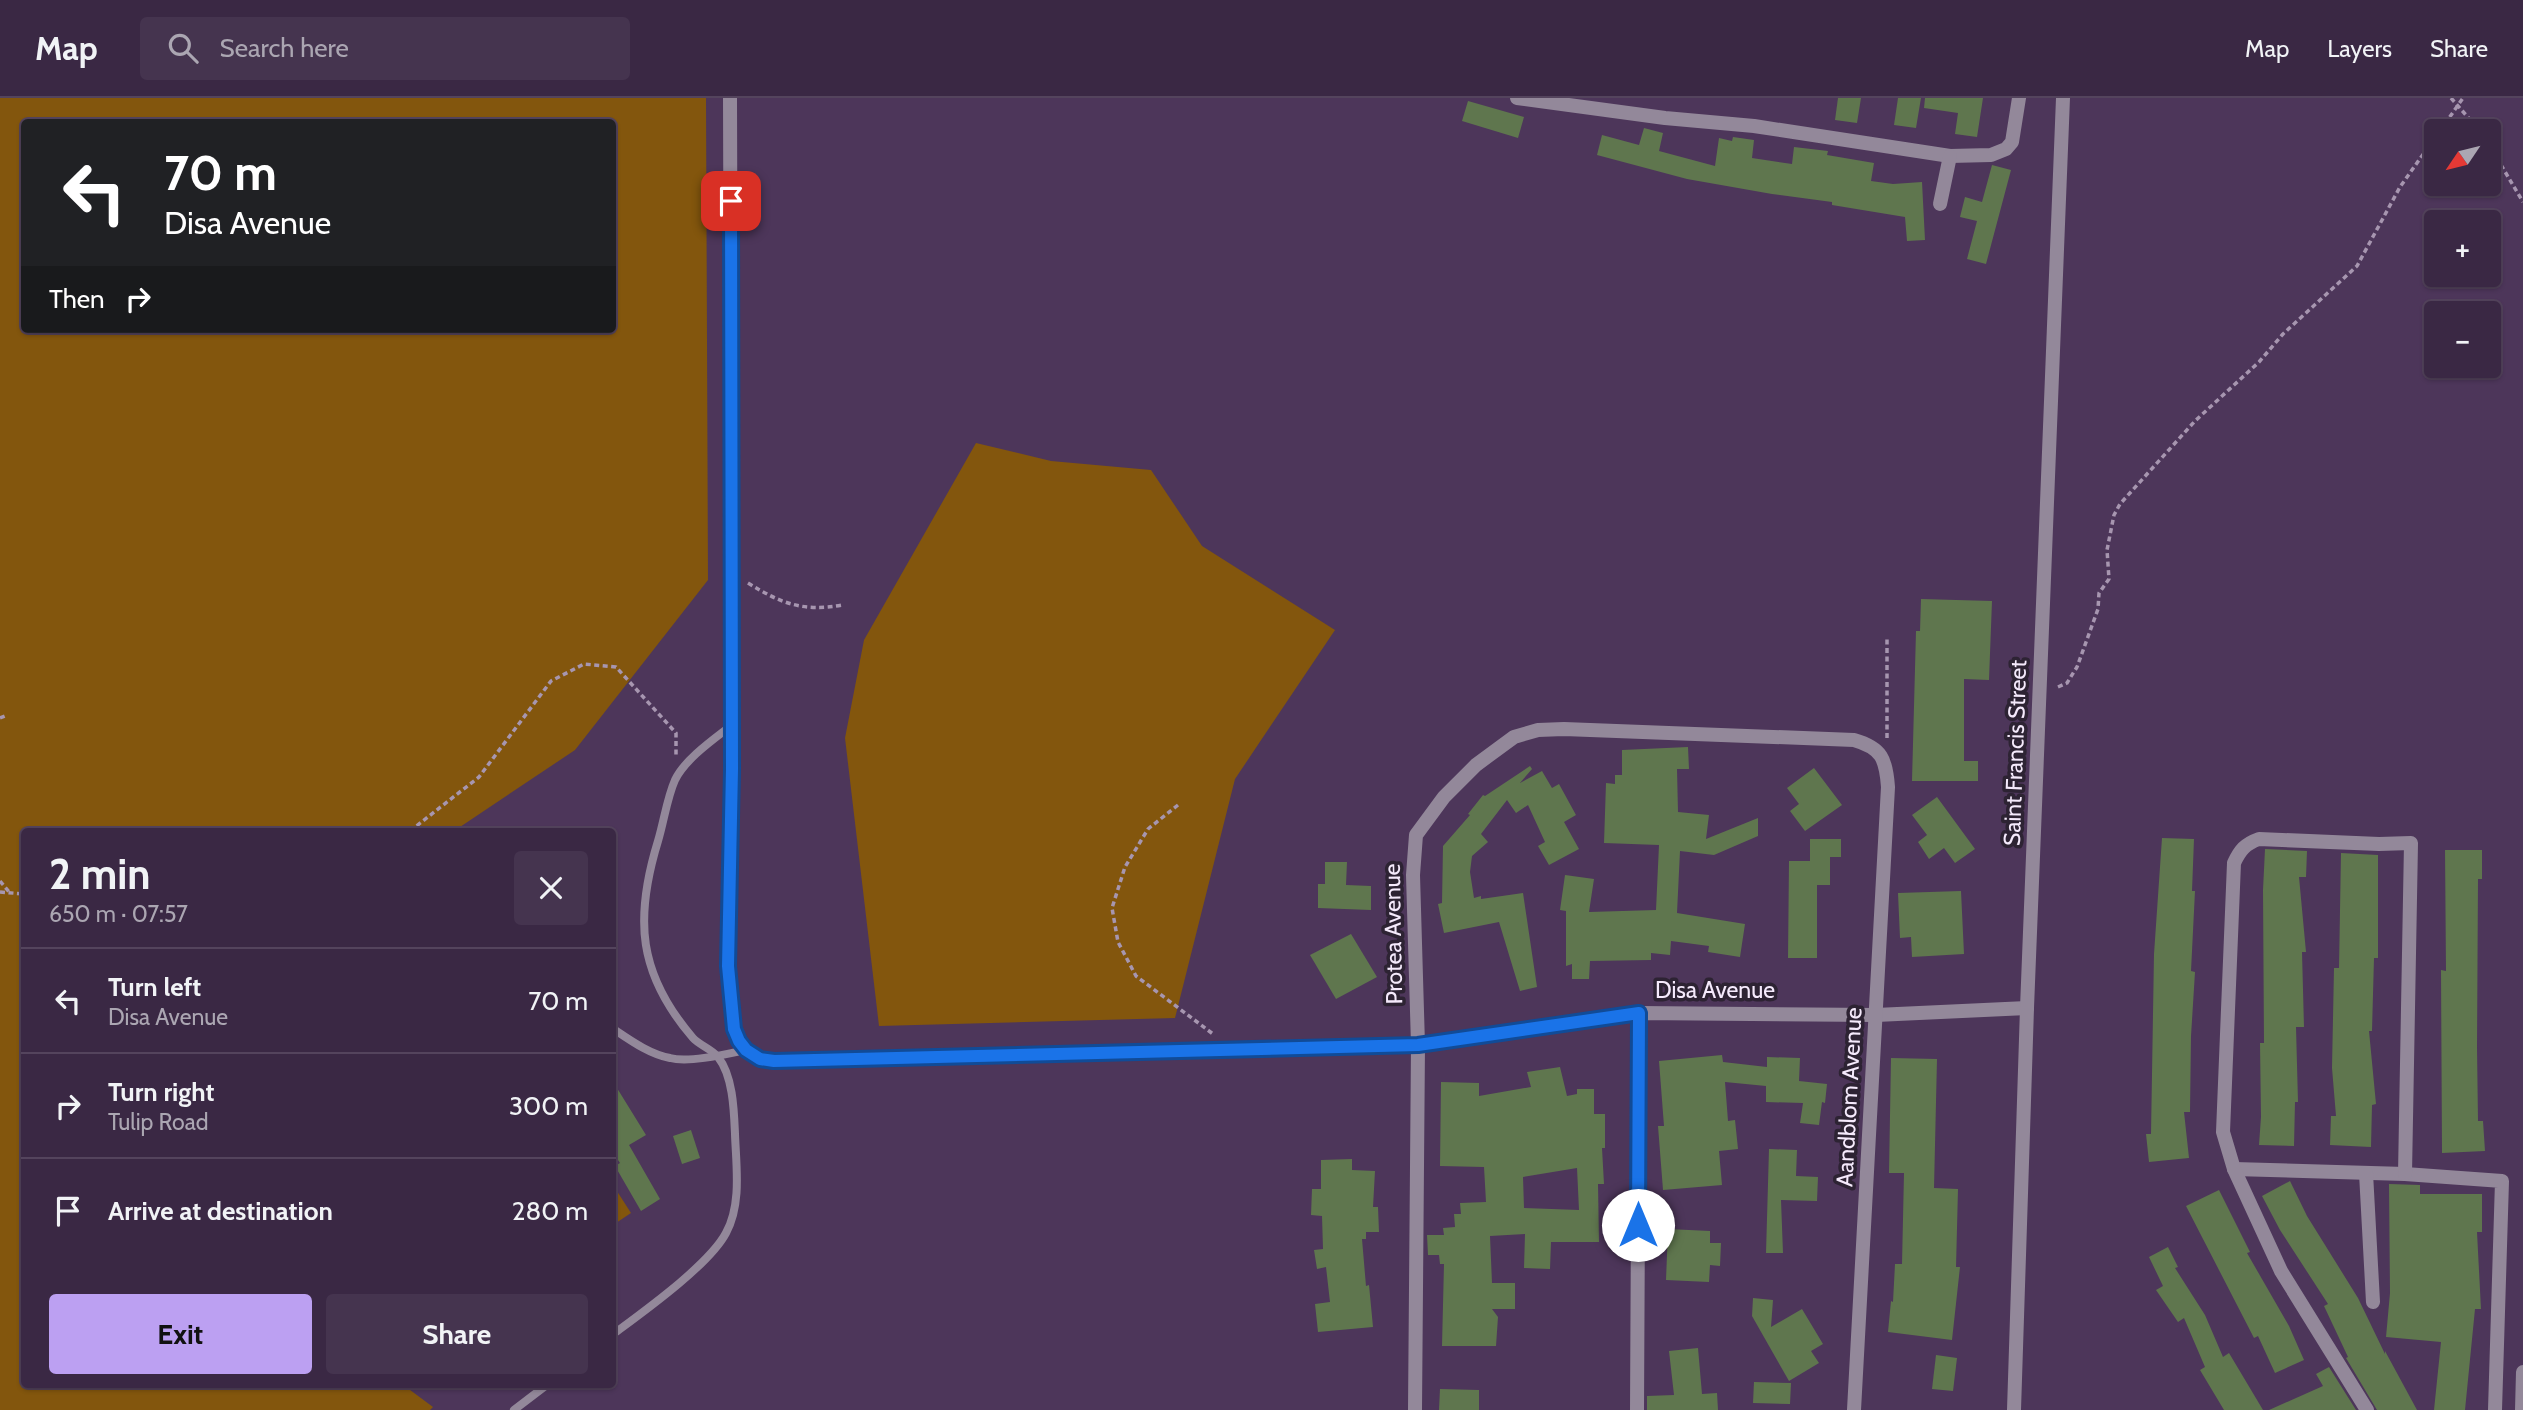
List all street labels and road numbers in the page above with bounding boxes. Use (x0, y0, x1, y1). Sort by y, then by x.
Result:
street label: Saint Francis Street (1998, 659, 2032, 846)
street label: Protea Avenue (1378, 863, 1408, 1005)
street label: Disa Avenue (1655, 976, 1775, 1004)
street label: Aandblom Avenue (1830, 1006, 1868, 1188)

